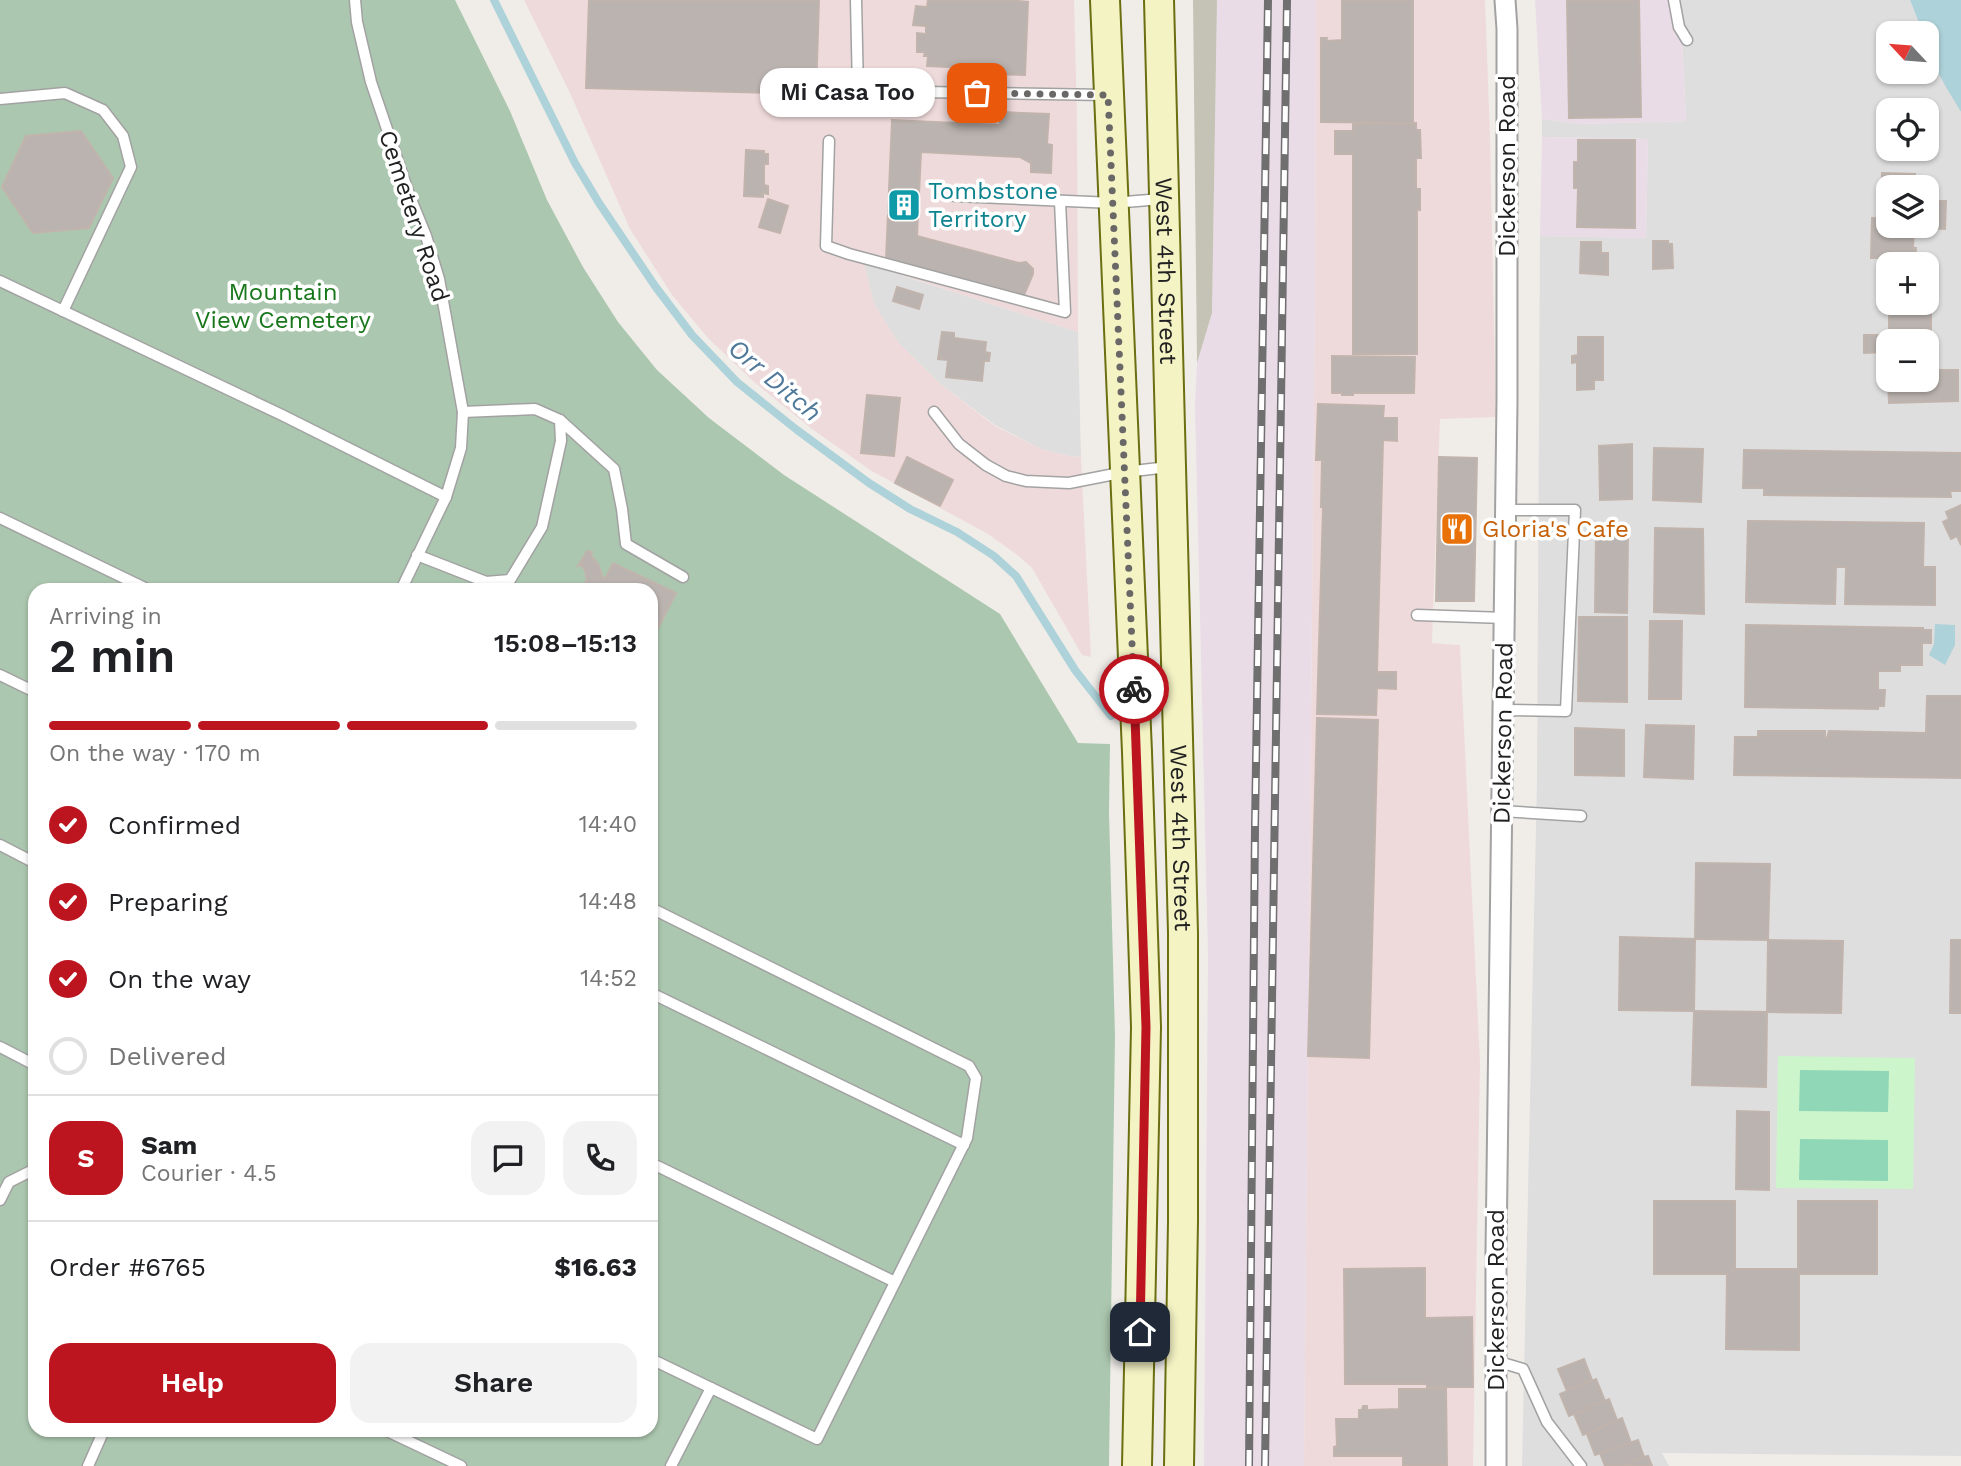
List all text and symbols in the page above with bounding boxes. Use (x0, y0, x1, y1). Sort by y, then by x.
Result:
north arrow (1876, 21, 1939, 84)
map controls (1876, 21, 1939, 392)
pin (947, 63, 1007, 123)
callout: Mi Casa Too (760, 68, 935, 118)
icon: bag (958, 74, 996, 112)
street label: Dickerson Road (1493, 75, 1521, 257)
text: Mi Casa Too (780, 79, 915, 106)
button: locate (1876, 98, 1939, 161)
street label: Cemetery Road (373, 127, 455, 305)
button: layers (1876, 175, 1939, 238)
place label: Tombstone Territory (928, 177, 1058, 233)
street label: West 4th Street (1150, 177, 1182, 365)
building icon: Tombstone Territory (885, 186, 923, 224)
button: + (1876, 252, 1939, 315)
park label: Mountain View Cemetery (195, 278, 372, 334)
button: − (1876, 329, 1939, 392)
water label: Orr Ditch (722, 332, 828, 428)
restaurant icon: Gloria's Cafe (1438, 510, 1476, 548)
place label: Gloria's Cafe (1482, 515, 1629, 543)
text: Arriving in (49, 603, 162, 630)
text: 15:08–15:13 (494, 628, 637, 658)
text: 2 min (49, 629, 175, 683)
street label: Dickerson Road (1487, 642, 1519, 824)
courier (1099, 654, 1169, 724)
icon: bike (1115, 670, 1153, 708)
text: On the way · 170 m (49, 740, 261, 767)
street label: West 4th Street (1164, 744, 1197, 932)
icon: check (49, 806, 87, 844)
text: Confirmed (108, 810, 241, 840)
text: 14:40 (579, 811, 637, 838)
icon: check (49, 883, 87, 921)
text: Preparing (108, 887, 228, 917)
text: 14:48 (579, 888, 637, 915)
icon: check (49, 960, 87, 998)
text: On the way (108, 964, 251, 994)
text: 14:52 (580, 965, 637, 992)
text: Delivered (108, 1041, 227, 1071)
button: chat (471, 1121, 545, 1195)
button: phone (563, 1121, 637, 1195)
text: Sam (141, 1130, 197, 1160)
text: S (78, 1143, 94, 1173)
text: Courier · 4.5 (141, 1160, 277, 1187)
street label: Dickerson Road (1482, 1209, 1510, 1391)
text: Order #6765 (49, 1252, 206, 1282)
text: $16.63 (554, 1252, 637, 1282)
pin (1110, 1302, 1170, 1362)
icon: home (1121, 1313, 1159, 1351)
button: Help (49, 1343, 336, 1423)
button: Share (350, 1343, 637, 1423)

